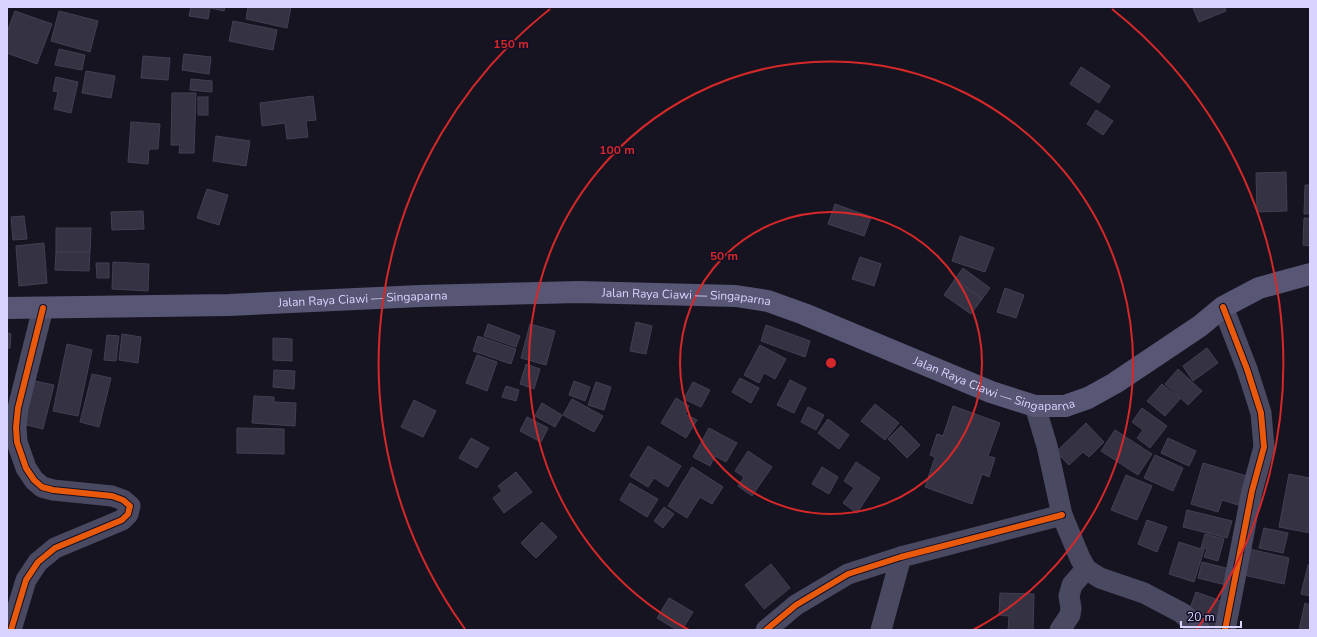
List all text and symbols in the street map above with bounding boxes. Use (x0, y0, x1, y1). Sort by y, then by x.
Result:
text: 150 m (493, 36, 529, 52)
text: 100 m (599, 142, 635, 158)
text: 50 m (710, 248, 738, 264)
street label: Jalan Raya Ciawi — Singaparna (601, 285, 772, 309)
street label: Jalan Raya Ciawi — Singaparna (277, 287, 448, 311)
street label: Jalan Raya Ciawi — Singaparna (910, 352, 1077, 415)
centre of rings (824, 356, 838, 370)
scale bar (1181, 603, 1241, 629)
text: 20 m (1187, 609, 1215, 625)

